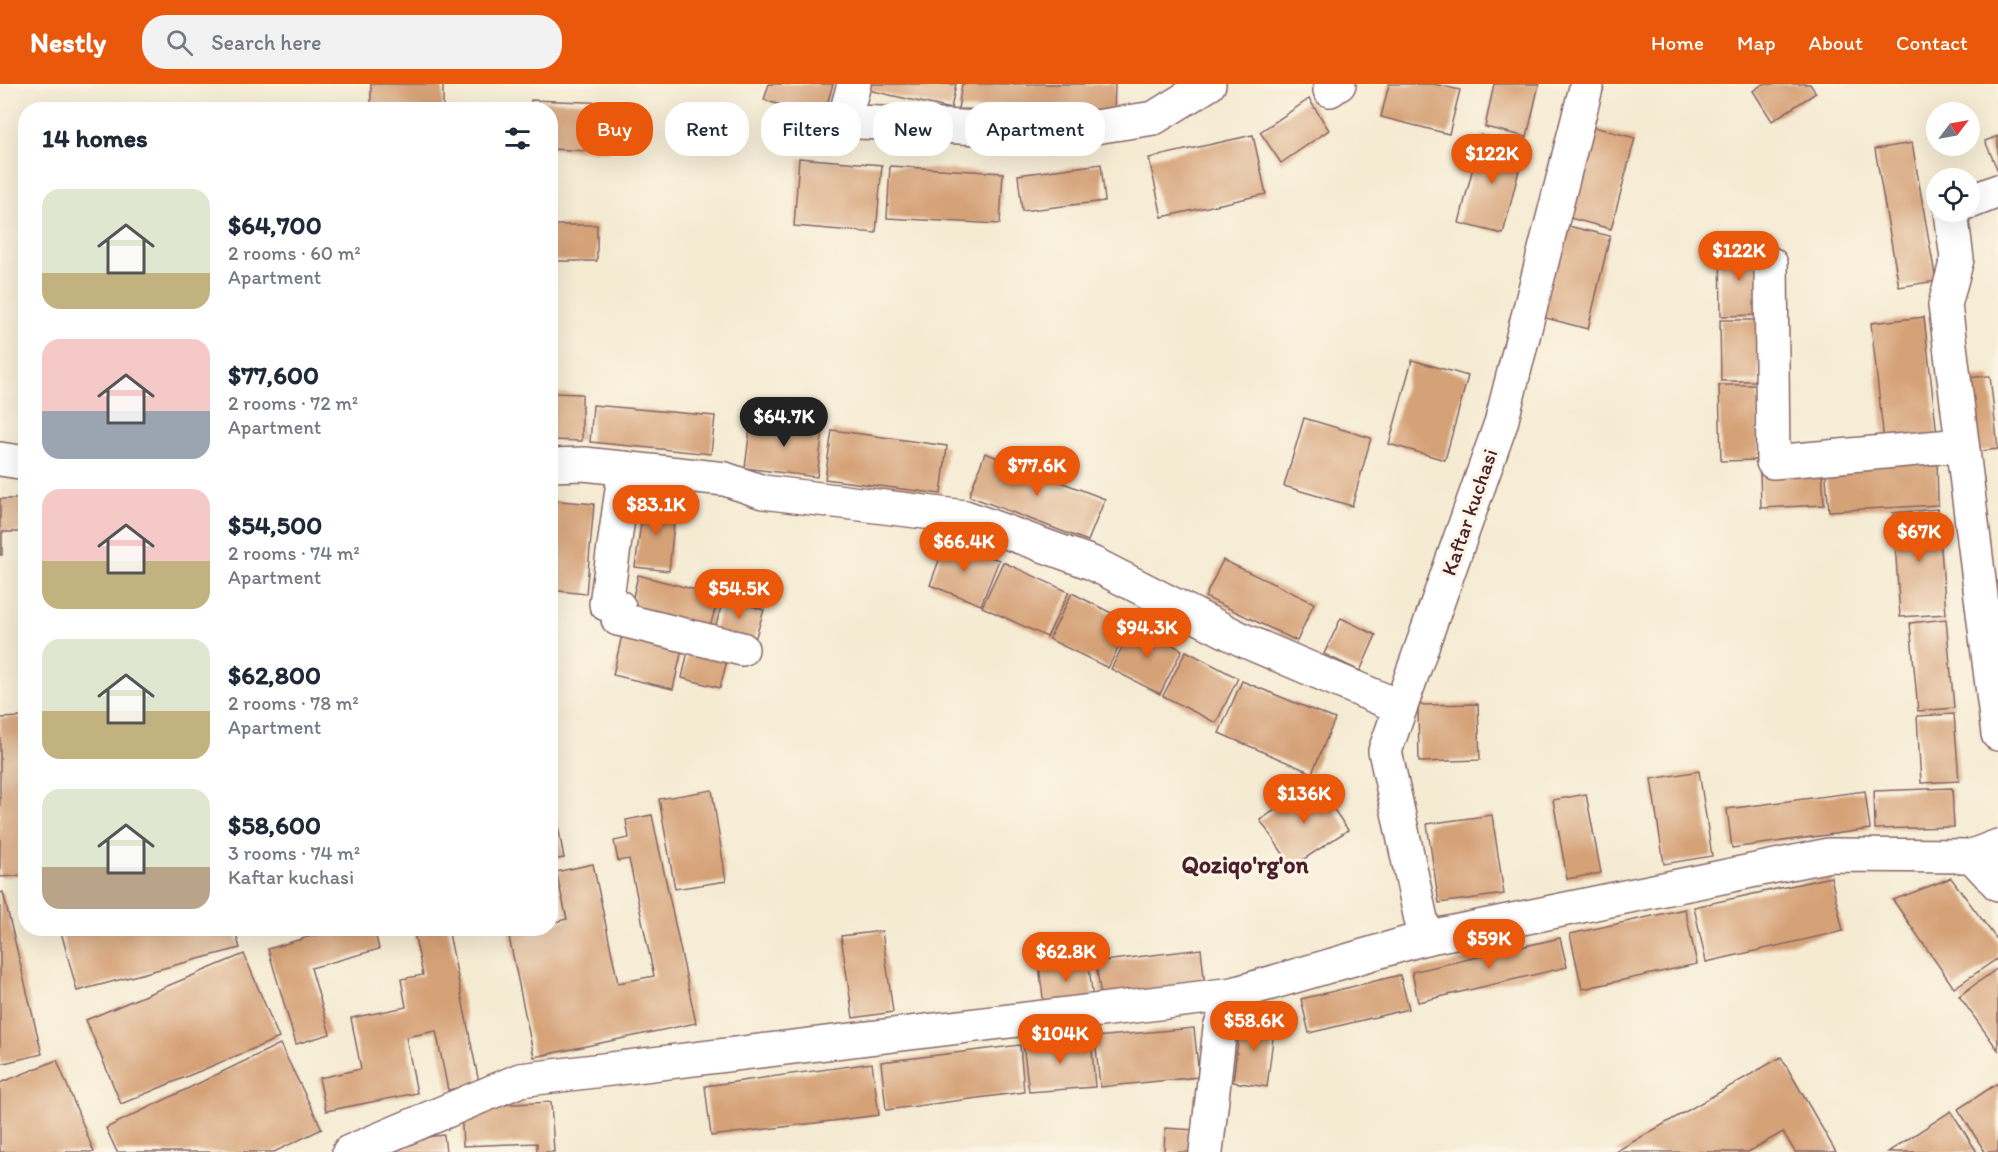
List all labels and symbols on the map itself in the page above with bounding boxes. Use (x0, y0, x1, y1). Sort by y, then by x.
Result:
north arrow (1926, 102, 1980, 156)
pin: $122K (1450, 134, 1534, 185)
pin: $122K (1697, 231, 1781, 282)
pin: $64.7K (735, 397, 833, 448)
street label: Kaftar kuchasi (1436, 445, 1502, 579)
pin: $77.6K (988, 446, 1086, 497)
pin: $83.1K (607, 485, 705, 536)
pin: $67K (1883, 512, 1955, 563)
pin: $66.4K (915, 522, 1013, 573)
pin: $54.5K (690, 569, 788, 620)
pin: $94.3K (1098, 608, 1196, 659)
pin: $136K (1262, 774, 1346, 825)
district label: Qoziqo'rg'on (1182, 850, 1309, 880)
pin: $59K (1453, 919, 1525, 970)
pin: $62.8K (1017, 932, 1115, 983)
pin: $58.6K (1205, 1001, 1303, 1052)
pin: $104K (1018, 1014, 1102, 1065)

